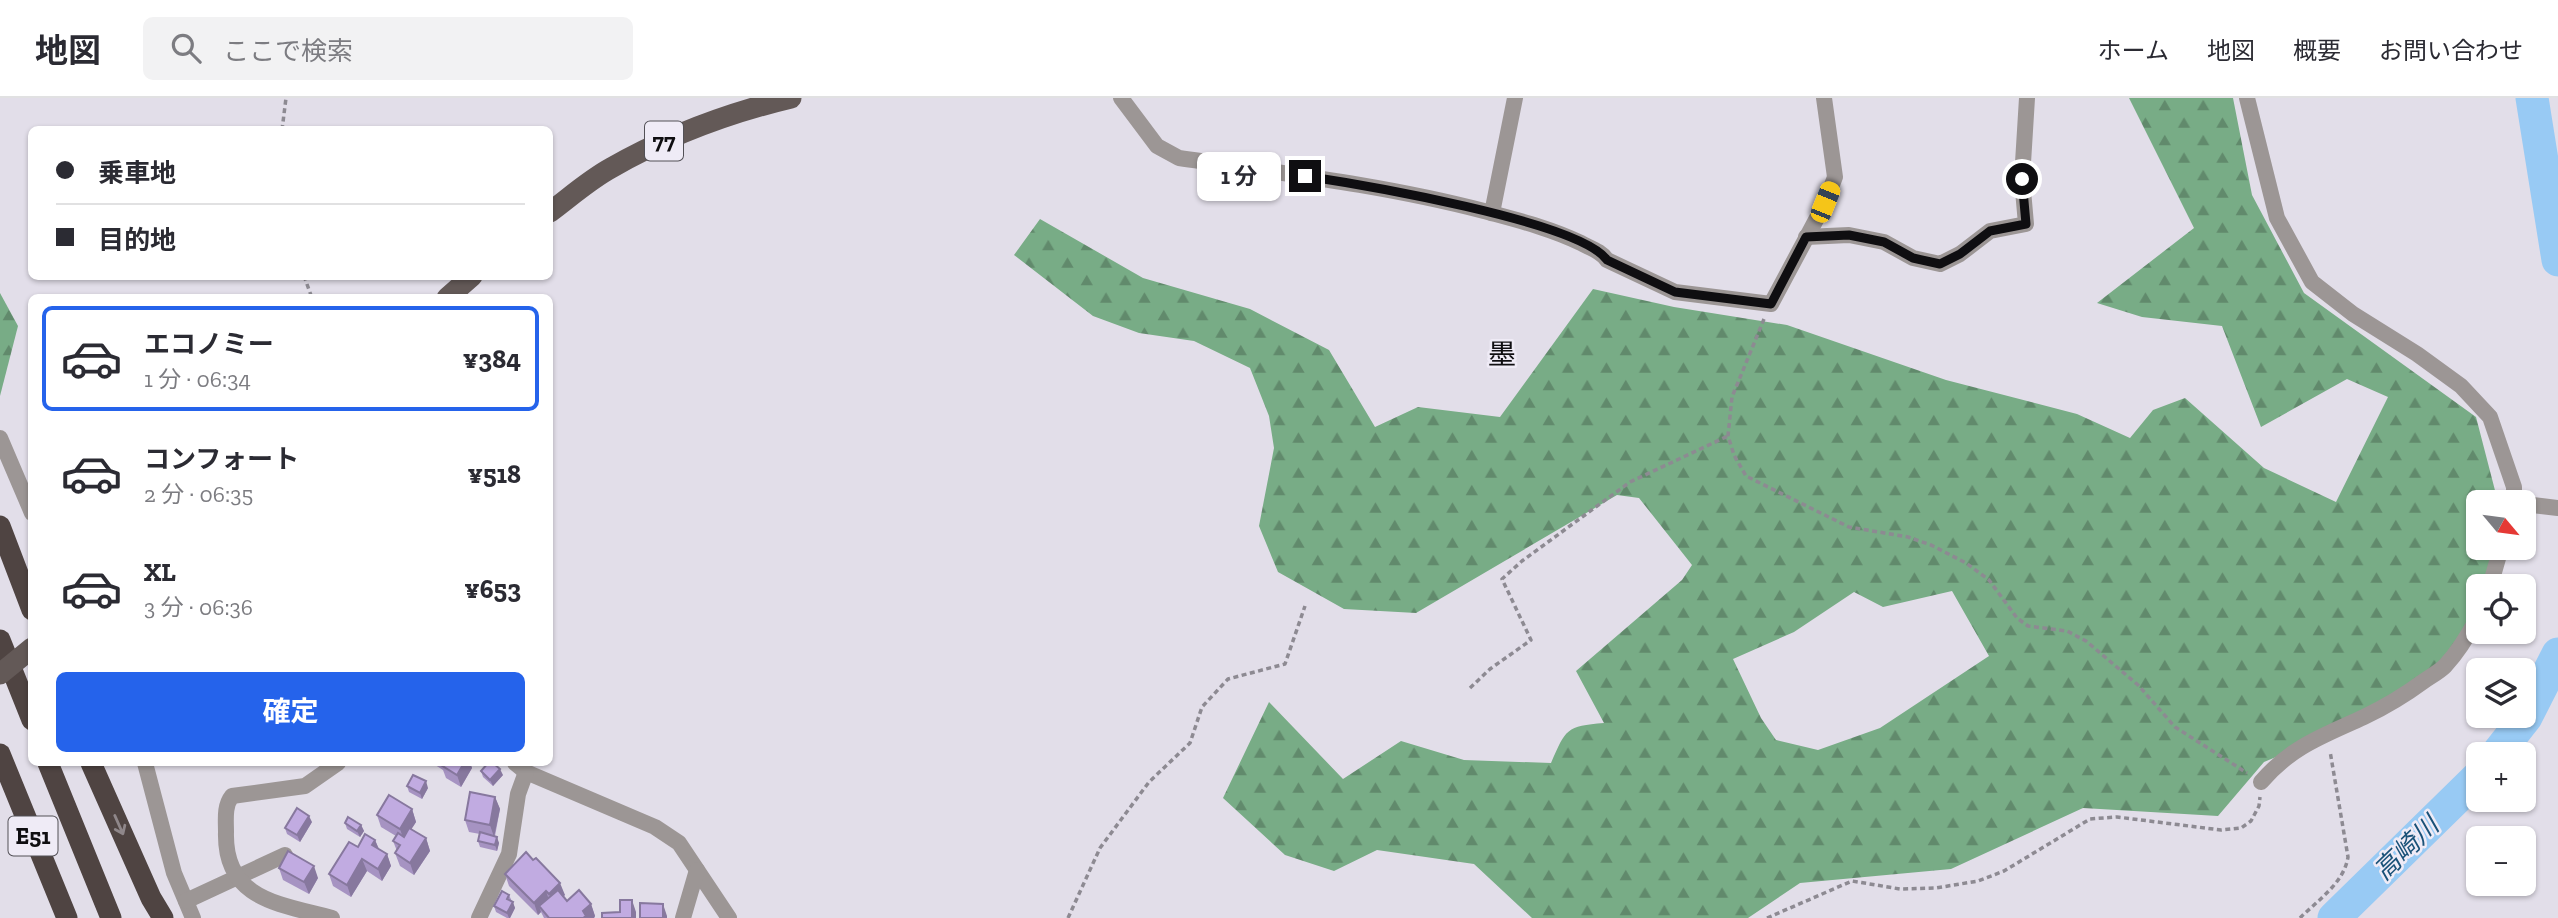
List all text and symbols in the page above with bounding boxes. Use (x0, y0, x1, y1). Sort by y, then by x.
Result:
search box (143, 17, 633, 80)
icon: search (167, 29, 205, 67)
text: 地図 (35, 31, 101, 70)
text: ここで検索 (223, 35, 353, 67)
text: ホーム (2098, 36, 2169, 65)
text: 地図 (2207, 36, 2255, 65)
text: 概要 (2293, 36, 2341, 65)
text: お問い合わせ (2379, 36, 2523, 65)
road number: 77 (645, 122, 683, 160)
callout: 1 分 (1196, 152, 1280, 200)
text: 乗車地 (98, 157, 176, 189)
route end (1289, 160, 1321, 192)
text: 1 分 (1221, 162, 1257, 190)
route start (2006, 163, 2038, 195)
car (1808, 179, 1843, 225)
text: 目的地 (98, 224, 176, 256)
icon: car (60, 327, 123, 390)
text: エコノミー (144, 328, 274, 360)
district label: 墨 (1488, 338, 1516, 371)
text: ¥384 (463, 343, 521, 375)
text: 1 分 · 06:34 (144, 365, 251, 393)
icon: car (60, 442, 123, 505)
text: コンフォート (144, 443, 299, 475)
text: ¥518 (467, 458, 521, 490)
text: 2 分 · 06:35 (144, 480, 253, 508)
north arrow (2466, 490, 2536, 560)
map controls (2466, 490, 2536, 896)
text: XL (144, 556, 176, 588)
icon: car (60, 557, 123, 620)
text: ¥653 (464, 573, 521, 605)
button: locate (2466, 574, 2536, 644)
text: 3 分 · 06:36 (144, 593, 253, 621)
button: layers (2466, 658, 2536, 728)
button: 確定 (56, 672, 525, 752)
button: + (2466, 742, 2536, 812)
water label: 高崎川 (2367, 807, 2447, 887)
one-way arrow (113, 814, 126, 835)
road number: E51 (8, 816, 58, 856)
button: − (2466, 826, 2536, 896)

